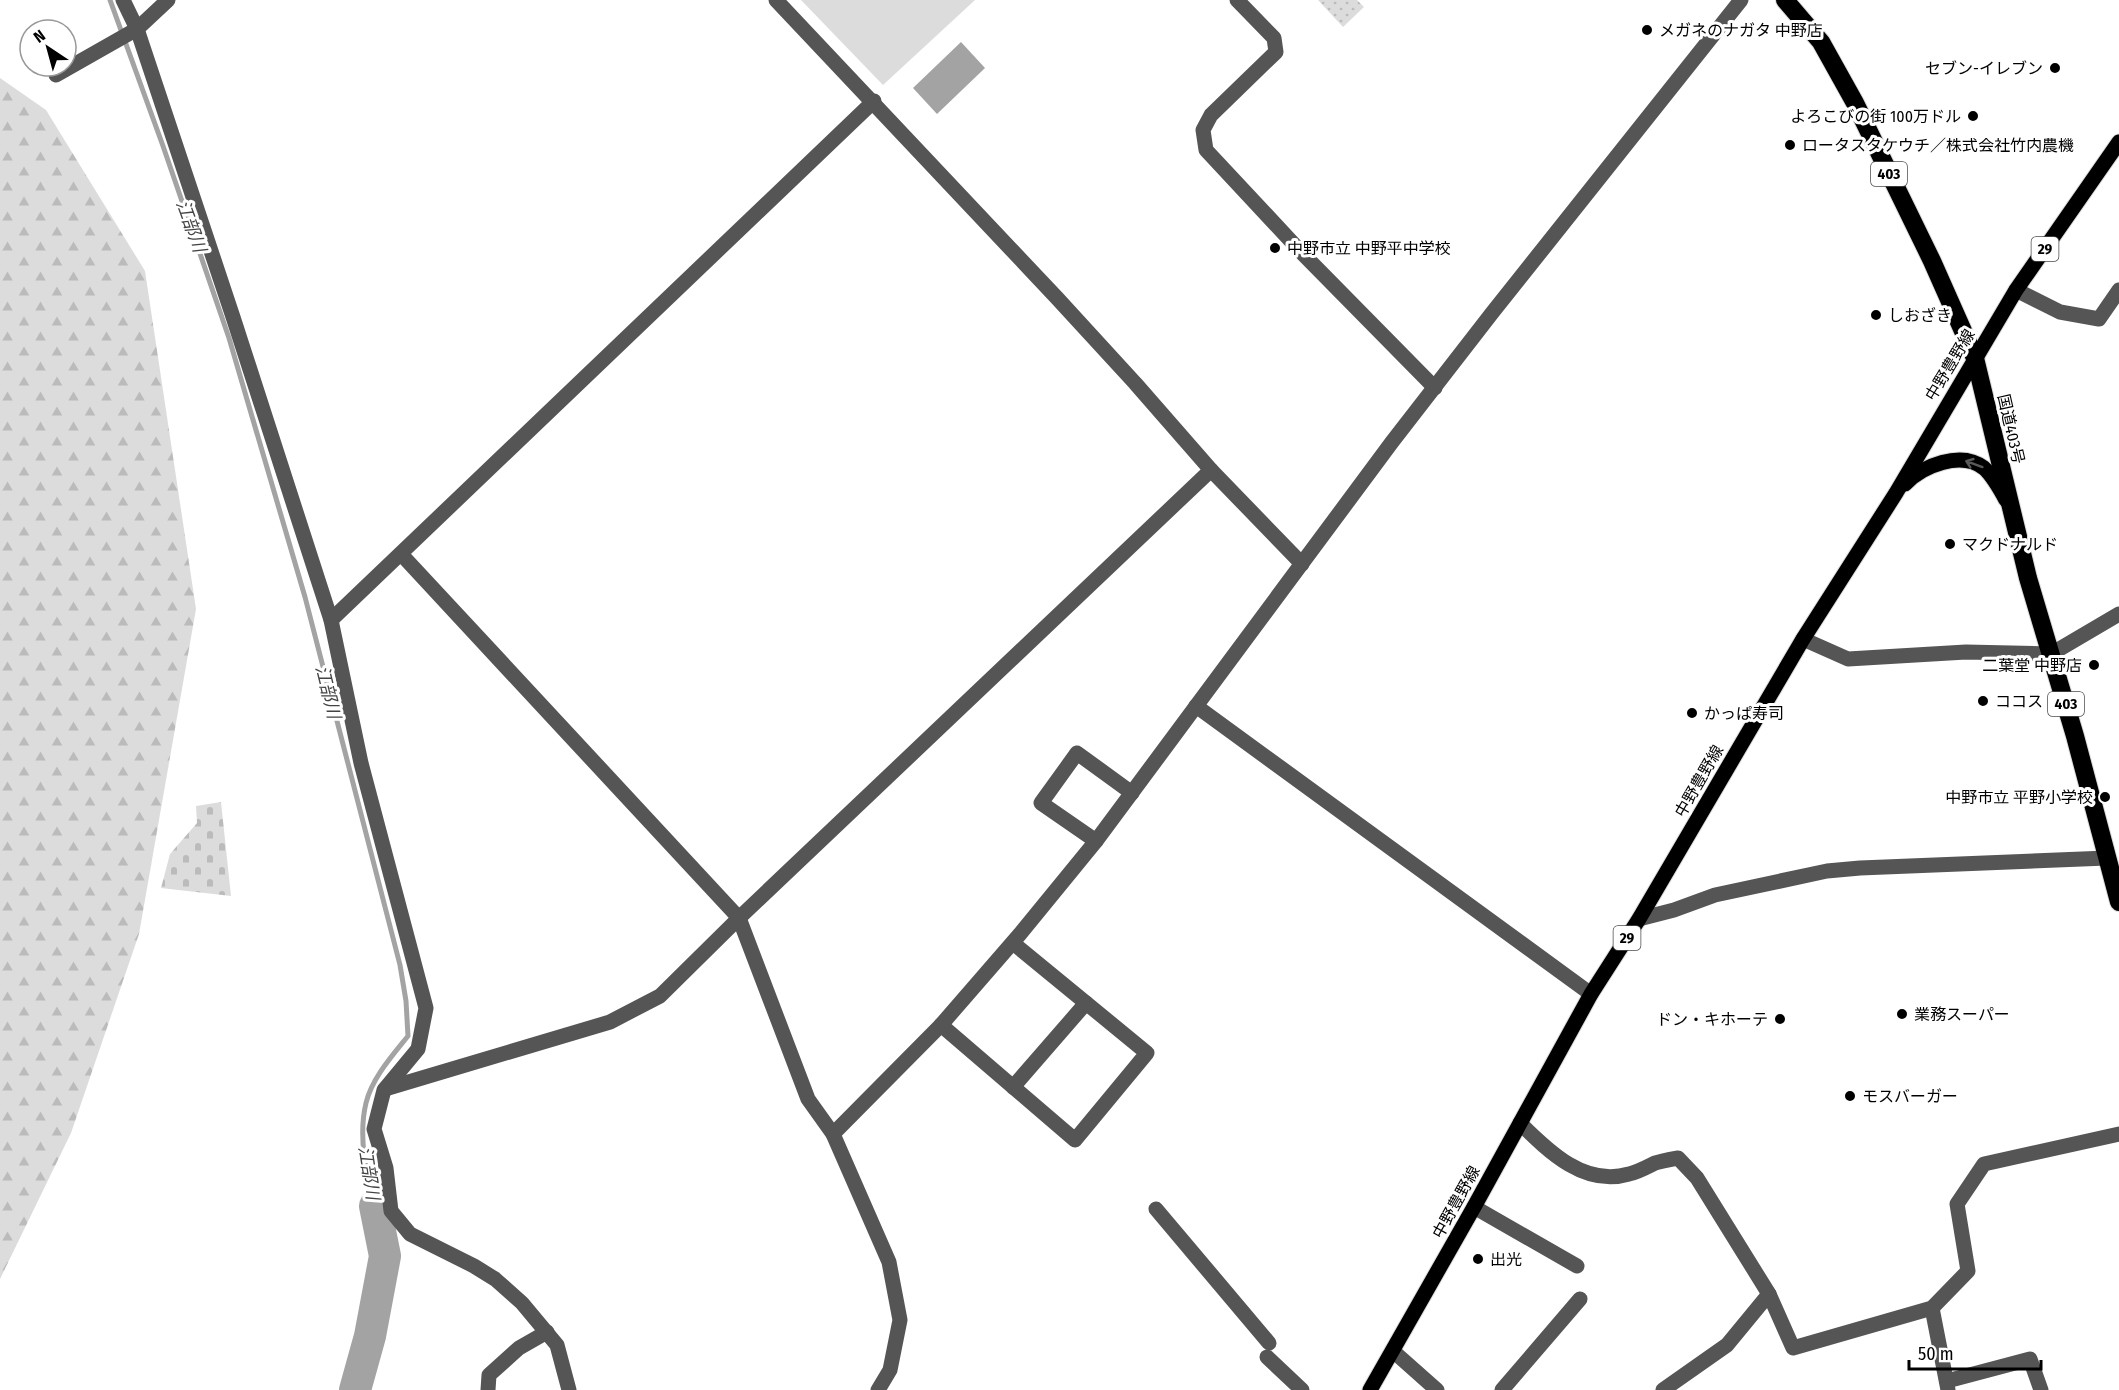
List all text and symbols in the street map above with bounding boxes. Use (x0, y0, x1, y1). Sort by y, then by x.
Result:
north arrow (18, 18, 78, 78)
place label: メガネのナガタ 中野店 (1659, 21, 1823, 40)
marker: メガネのナガタ 中野店 (1640, 23, 1654, 37)
text: N (30, 26, 49, 47)
place label: セブン-イレブン (1925, 59, 2043, 78)
marker: セブン-イレブン (2048, 61, 2062, 75)
place label: よろこびの街 100万ドル (1790, 107, 1961, 126)
marker: よろこびの街 100万ドル (1966, 109, 1980, 123)
place label: ロータスタケウチ／株式会社竹内農機 (1802, 136, 2074, 155)
marker: ロータスタケウチ／株式会社竹内農機 (1783, 138, 1797, 152)
road number: 403 (1871, 162, 1907, 186)
water label: 江部川 (171, 197, 211, 257)
road number: 29 (2032, 237, 2058, 261)
place label: 中野市立 中野平中学校 (1287, 239, 1451, 258)
marker: 中野市立 中野平中学校 (1268, 241, 1282, 255)
place label: しおざき (1888, 306, 1952, 325)
marker: しおざき (1869, 308, 1883, 322)
street label: 中野豊野線 (1921, 326, 1979, 404)
street label: 国道403号 (1994, 392, 2028, 466)
one-way arrow (1965, 458, 1983, 469)
place label: マクドナルド (1962, 535, 2058, 554)
marker: マクドナルド (1943, 537, 1957, 551)
place label: 二葉堂 中野店 (1982, 656, 2082, 675)
marker: 二葉堂 中野店 (2087, 658, 2101, 672)
water label: 江部川 (311, 663, 346, 723)
place label: ココス (1995, 692, 2043, 711)
road number: 403 (2048, 692, 2084, 716)
marker: ココス (1976, 694, 1990, 708)
place label: かっぱ寿司 (1704, 704, 1784, 723)
marker: かっぱ寿司 (1685, 706, 1699, 720)
street label: 中野豊野線 (1671, 742, 1727, 820)
place label: 中野市立 平野小学校 (1945, 788, 2093, 807)
marker: 中野市立 平野小学校 (2098, 790, 2112, 804)
road number: 29 (1614, 926, 1640, 950)
place label: 業務スーパー (1914, 1005, 2010, 1024)
marker: 業務スーパー (1895, 1007, 1909, 1021)
place label: ドン・キホーテ (1656, 1010, 1768, 1029)
marker: ドン・キホーテ (1773, 1012, 1787, 1026)
place label: モスバーガー (1862, 1087, 1958, 1106)
marker: モスバーガー (1843, 1089, 1857, 1103)
water label: 江部川 (354, 1145, 384, 1203)
street label: 中野豊野線 (1428, 1162, 1484, 1242)
place label: 出光 (1490, 1250, 1522, 1269)
marker: 出光 (1471, 1252, 1485, 1266)
scale bar (1909, 1333, 2041, 1371)
text: 50 m (1918, 1343, 1954, 1365)

